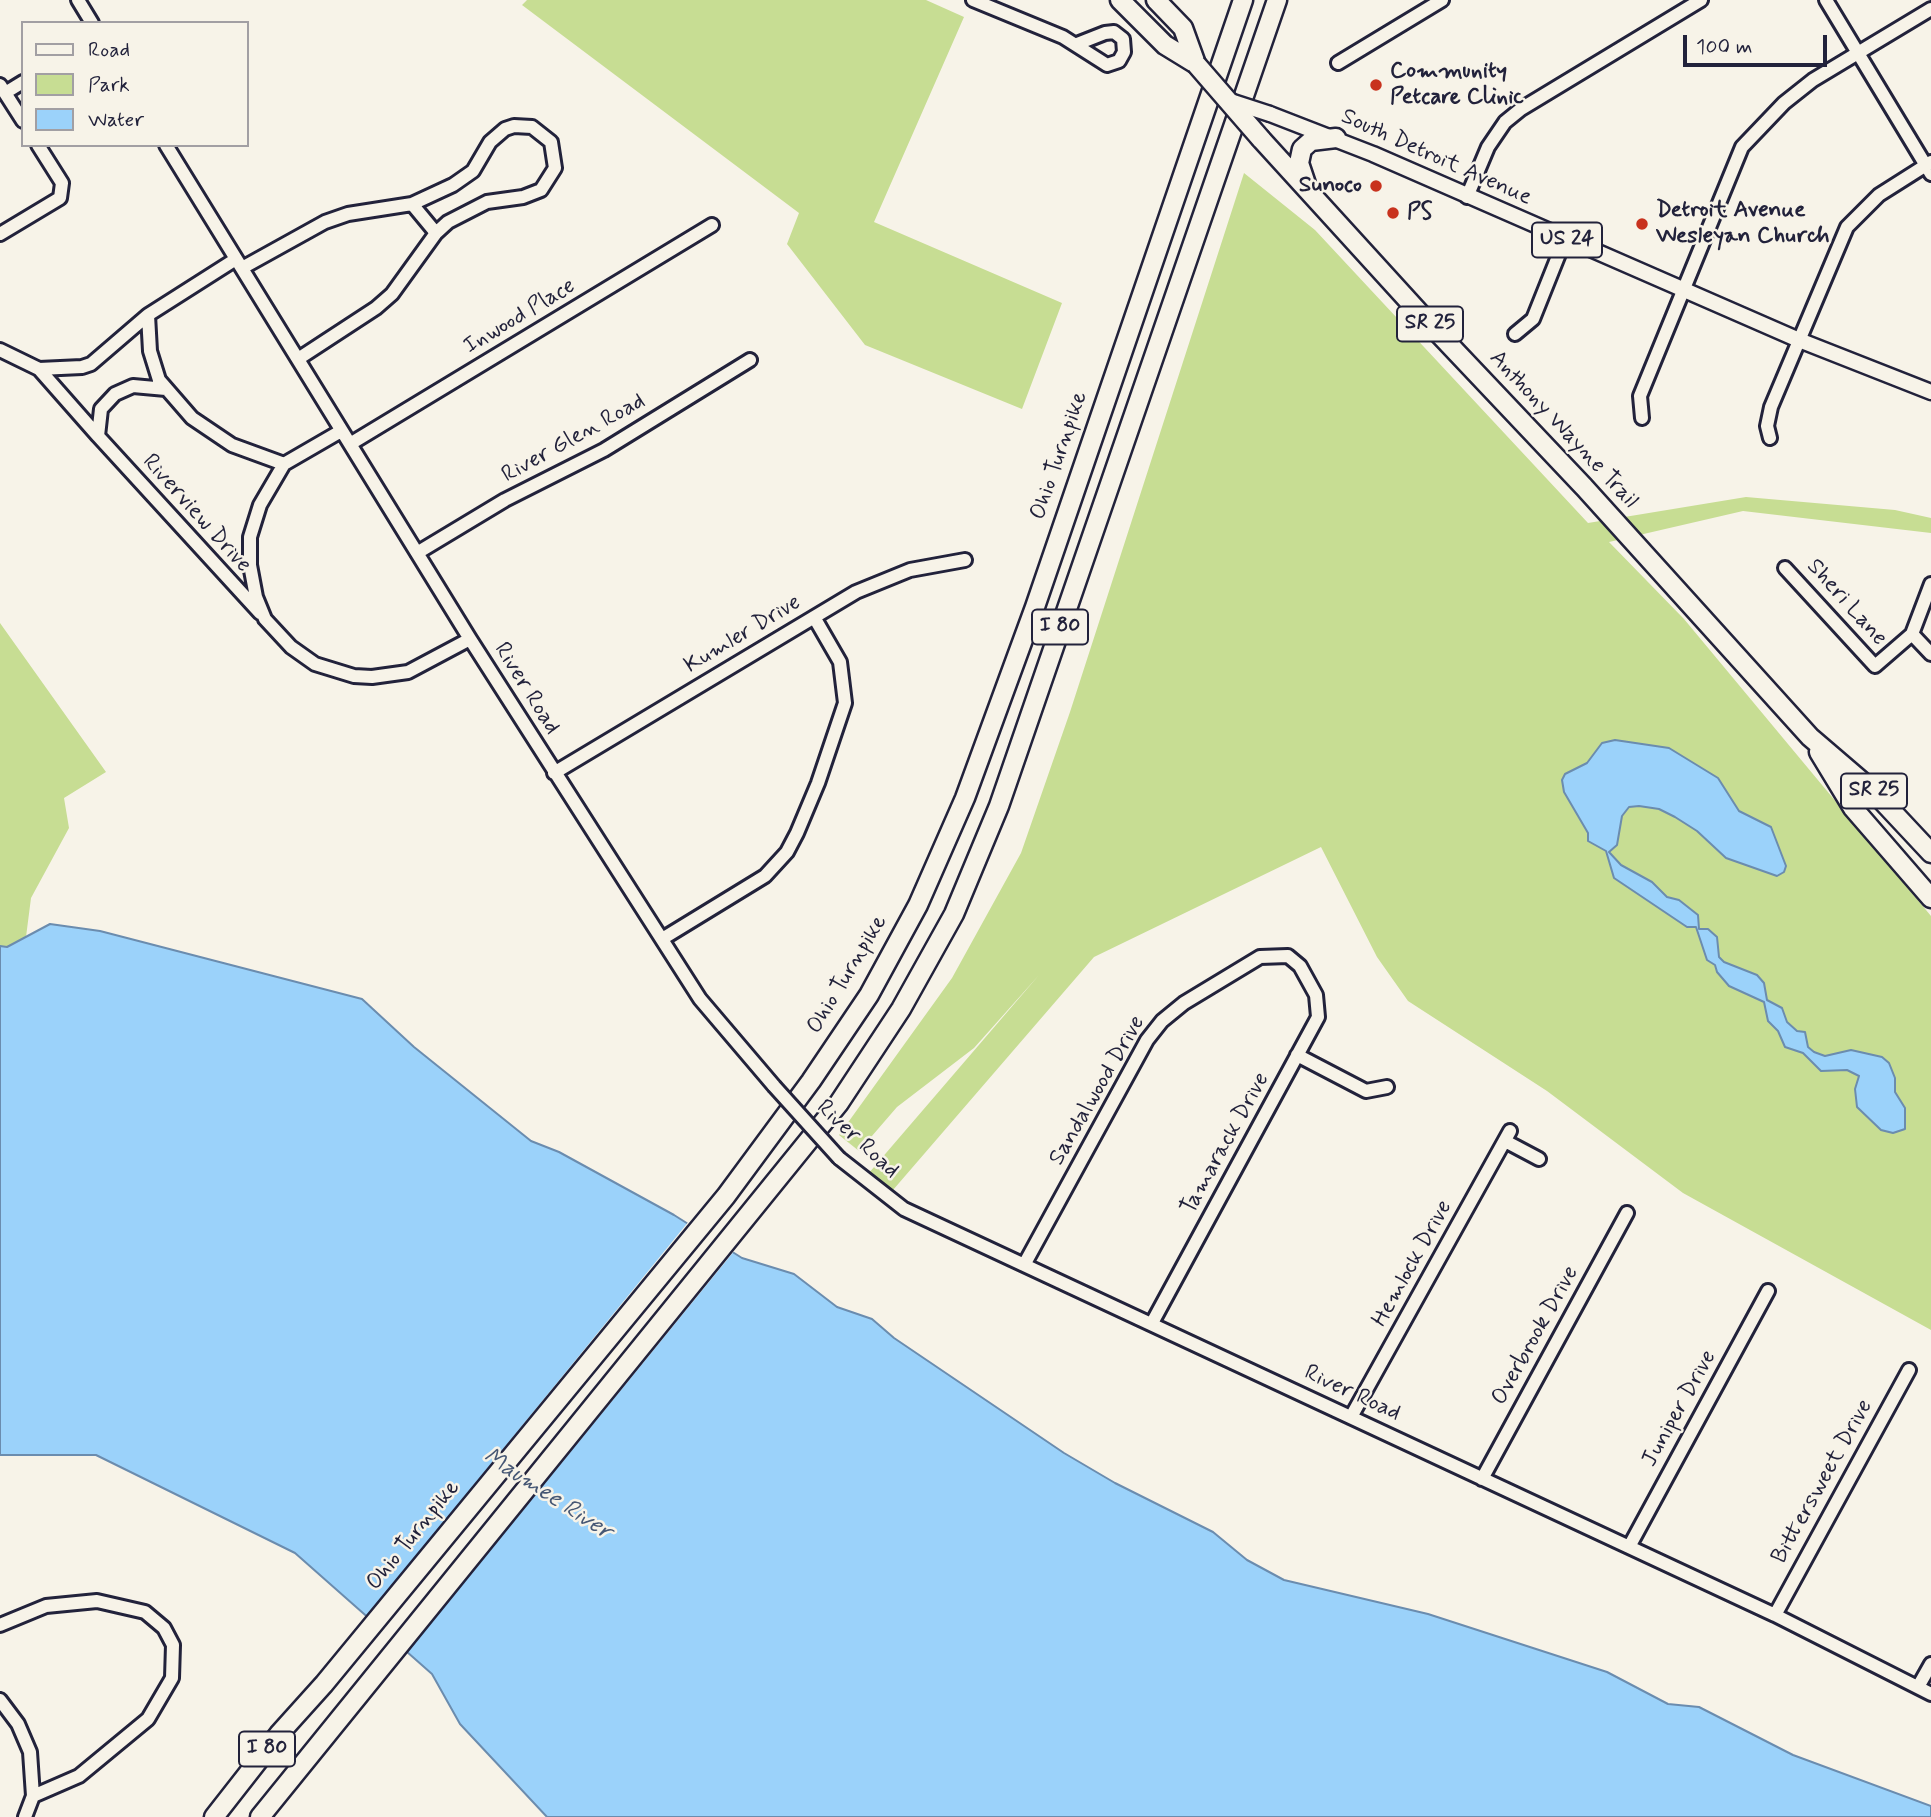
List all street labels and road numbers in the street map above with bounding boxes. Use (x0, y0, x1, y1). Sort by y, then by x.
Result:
street label: South Detroit Avenue (1336, 104, 1536, 212)
road number: US 24 (1532, 222, 1602, 258)
street label: Inwood Place (459, 273, 581, 361)
road number: SR 25 (1397, 306, 1463, 342)
street label: Anthony Wayne Trail (1483, 345, 1643, 515)
street label: River Glen Road (498, 388, 650, 490)
street label: Ohio Turnpike (1025, 388, 1095, 524)
street label: Riverview Drive (136, 449, 256, 579)
street label: Sheri Lane (1800, 554, 1892, 652)
street label: Kumler Drive (680, 589, 806, 681)
road number: I 80 (1032, 610, 1088, 644)
street label: River Road (487, 638, 565, 740)
road number: SR 25 (1841, 774, 1907, 808)
street label: Ohio Turnpike (802, 911, 894, 1039)
street label: Sandalwood Drive (1044, 1011, 1152, 1171)
street label: Tamarack Drive (1176, 1068, 1276, 1220)
street label: River Road (810, 1095, 904, 1185)
street label: Hemlock Drive (1367, 1196, 1459, 1332)
street label: Overbrook Drive (1486, 1262, 1586, 1410)
street label: Juniper Drive (1637, 1346, 1723, 1472)
street label: River Road (1299, 1360, 1405, 1428)
street label: Bittersweet Drive (1766, 1395, 1880, 1569)
street label: Ohio Turnpike (361, 1475, 467, 1597)
road number: I 80 (239, 1732, 295, 1766)

